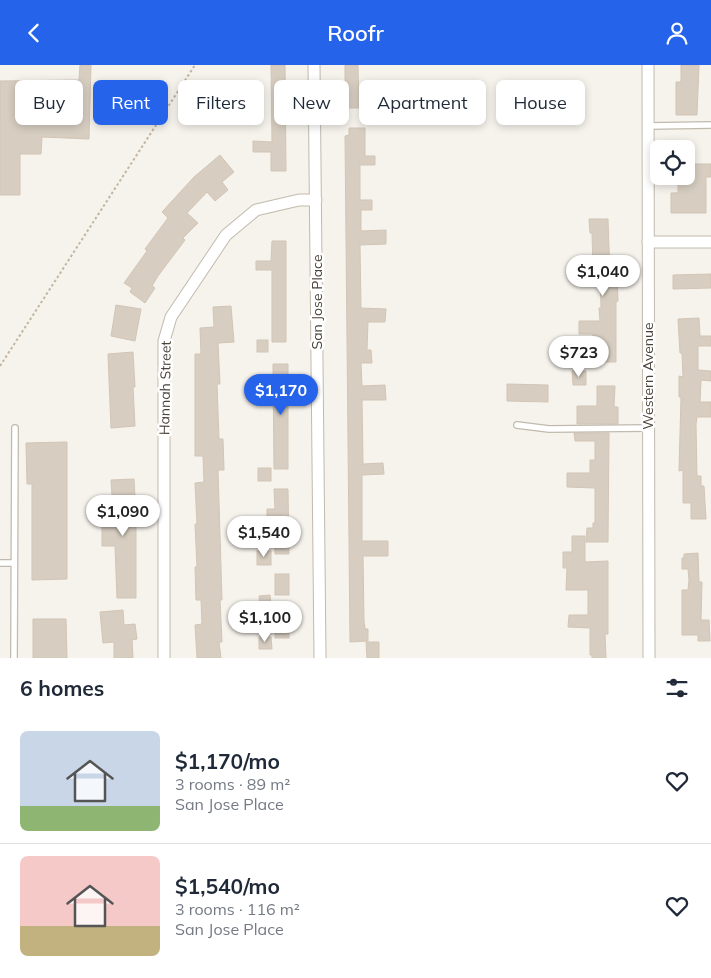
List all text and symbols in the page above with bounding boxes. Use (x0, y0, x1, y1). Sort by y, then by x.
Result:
icon: back (20, 19, 48, 47)
text: Roofr (327, 19, 384, 47)
icon: person (663, 19, 691, 47)
chip: Buy (15, 80, 83, 125)
chip: Rent (93, 80, 168, 125)
chip: Filters (178, 80, 264, 125)
chip: New (274, 80, 349, 125)
chip: Apartment (359, 80, 486, 125)
chip: House (496, 80, 585, 125)
map controls (650, 140, 695, 185)
button: locate (650, 140, 695, 185)
street label: San Jose Place (308, 254, 326, 350)
pin: $1,040 (562, 255, 644, 297)
text: $1,040 (577, 261, 629, 281)
street label: Western Avenue (639, 322, 657, 430)
pin: $723 (549, 335, 609, 378)
street label: Hannah Street (155, 341, 175, 435)
text: $723 (560, 342, 598, 362)
pin: $1,170 (240, 373, 322, 416)
text: $1,170 (255, 380, 307, 400)
pin: $1,090 (82, 495, 164, 537)
text: $1,090 (97, 501, 149, 521)
pin: $1,540 (223, 515, 305, 558)
text: $1,540 (238, 522, 290, 542)
pin: $1,100 (224, 601, 306, 643)
text: $1,100 (239, 607, 291, 627)
icon: filters (663, 674, 691, 702)
text: 6 homes (20, 675, 104, 701)
text: $1,170/mo (175, 748, 280, 774)
icon: home (60, 751, 120, 811)
icon: heart (663, 767, 691, 795)
text: 3 rooms · 89 m² (175, 774, 290, 794)
text: San Jose Place (175, 794, 284, 814)
text: $1,540/mo (175, 873, 280, 899)
icon: home (60, 876, 120, 936)
icon: heart (663, 892, 691, 920)
text: 3 rooms · 116 m² (175, 899, 300, 919)
text: San Jose Place (175, 919, 284, 939)

